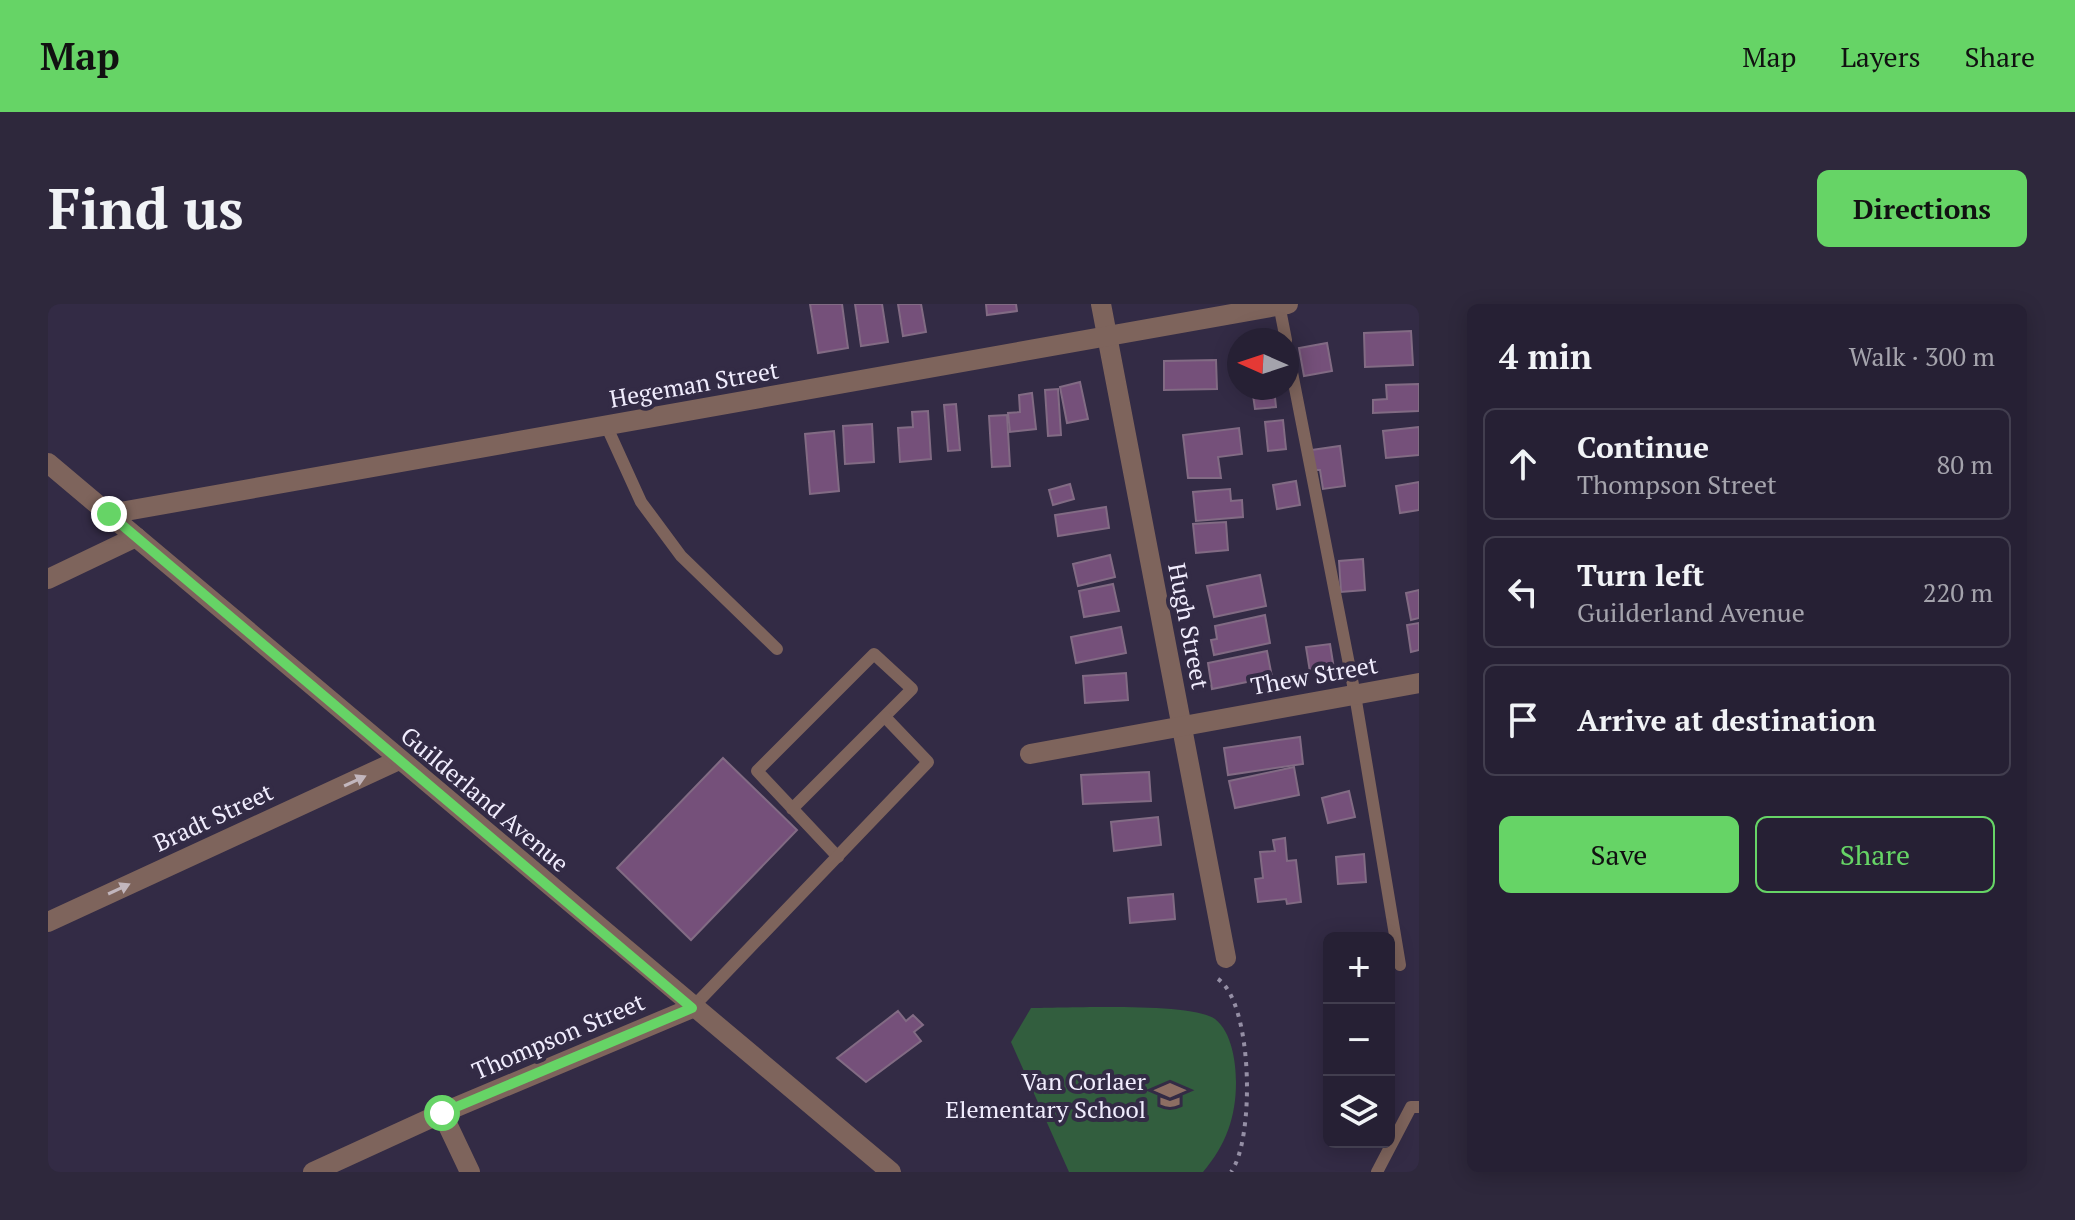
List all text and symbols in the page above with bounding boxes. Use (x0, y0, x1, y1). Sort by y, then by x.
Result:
text: Map (40, 31, 120, 81)
text: Map (1742, 38, 1796, 75)
text: Layers (1840, 38, 1921, 75)
text: Share (1965, 38, 2035, 75)
button: Directions (1817, 170, 2027, 247)
text: Find us (48, 171, 244, 245)
north arrow (1227, 328, 1299, 400)
text: 4 min (1499, 334, 1592, 379)
text: Walk · 300 m (1849, 339, 1995, 373)
street label: Hegeman Street (607, 353, 781, 415)
text: Continue (1577, 427, 1709, 467)
icon: ahead (1501, 442, 1545, 486)
text: 80 m (1937, 447, 1993, 481)
text: Thompson Street (1577, 467, 1777, 501)
route end (91, 496, 127, 532)
text: Turn left (1577, 555, 1704, 595)
street label: Hugh Street (1161, 560, 1217, 692)
icon: left (1501, 570, 1545, 614)
text: 220 m (1923, 575, 1993, 609)
text: Guilderland Avenue (1577, 595, 1805, 629)
street label: Thew Street (1248, 648, 1380, 702)
icon: arrive (1501, 698, 1545, 742)
text: Arrive at destination (1577, 700, 1876, 740)
street label: Guilderland Avenue (394, 719, 576, 879)
one-way arrow (343, 774, 367, 787)
street label: Bradt Street (148, 775, 278, 859)
button: Save (1499, 816, 1739, 893)
button: Share (1755, 816, 1995, 893)
one-way arrow (107, 882, 131, 896)
map controls (1323, 932, 1395, 1148)
button: + (1323, 932, 1395, 1004)
street label: Thompson Street (467, 985, 649, 1087)
button: − (1323, 1004, 1395, 1076)
place label: Van Corlaer Elementary School (945, 1065, 1147, 1125)
button: layers (1323, 1076, 1395, 1148)
school or university icon: Van Corlaer Elementary School (1153, 1078, 1187, 1112)
route start (424, 1095, 460, 1131)

